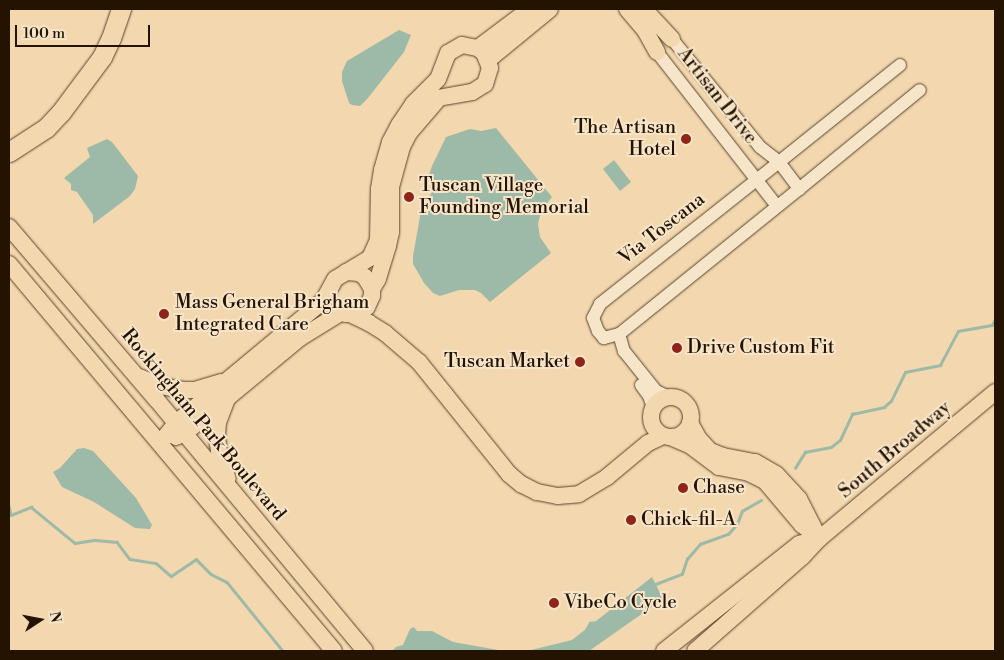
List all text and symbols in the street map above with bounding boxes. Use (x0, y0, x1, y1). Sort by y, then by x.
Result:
scale bar (18, 15, 152, 47)
text: 100 m (23, 24, 65, 43)
street label: Artisan Drive (672, 43, 762, 149)
place label: The Artisan Hotel (574, 117, 676, 161)
marker: The Artisan Hotel (680, 133, 692, 145)
place label: Tuscan Village Founding Memorial (419, 175, 589, 219)
street label: Via Toscana (614, 188, 710, 270)
marker: Tuscan Village Founding Memorial (403, 191, 415, 203)
place label: Mass General Brigham Integrated Care (175, 292, 369, 336)
marker: Mass General Brigham Integrated Care (157, 307, 171, 321)
street label: Rockingham Park Boulevard (116, 324, 290, 526)
place label: Drive Custom Fit (687, 337, 834, 359)
marker: Drive Custom Fit (671, 342, 683, 354)
place label: Tuscan Market (444, 351, 570, 373)
marker: Tuscan Market (574, 356, 586, 368)
street label: South Broadway (834, 397, 956, 503)
place label: Chase (693, 477, 745, 499)
marker: Chase (677, 482, 689, 494)
place label: Chick-fil-A (641, 509, 736, 531)
marker: Chick-fil-A (625, 514, 637, 526)
place label: VibeCo Cycle (564, 592, 677, 614)
north arrow (15, 595, 65, 645)
marker: VibeCo Cycle (548, 597, 560, 609)
text: N (45, 610, 65, 624)

